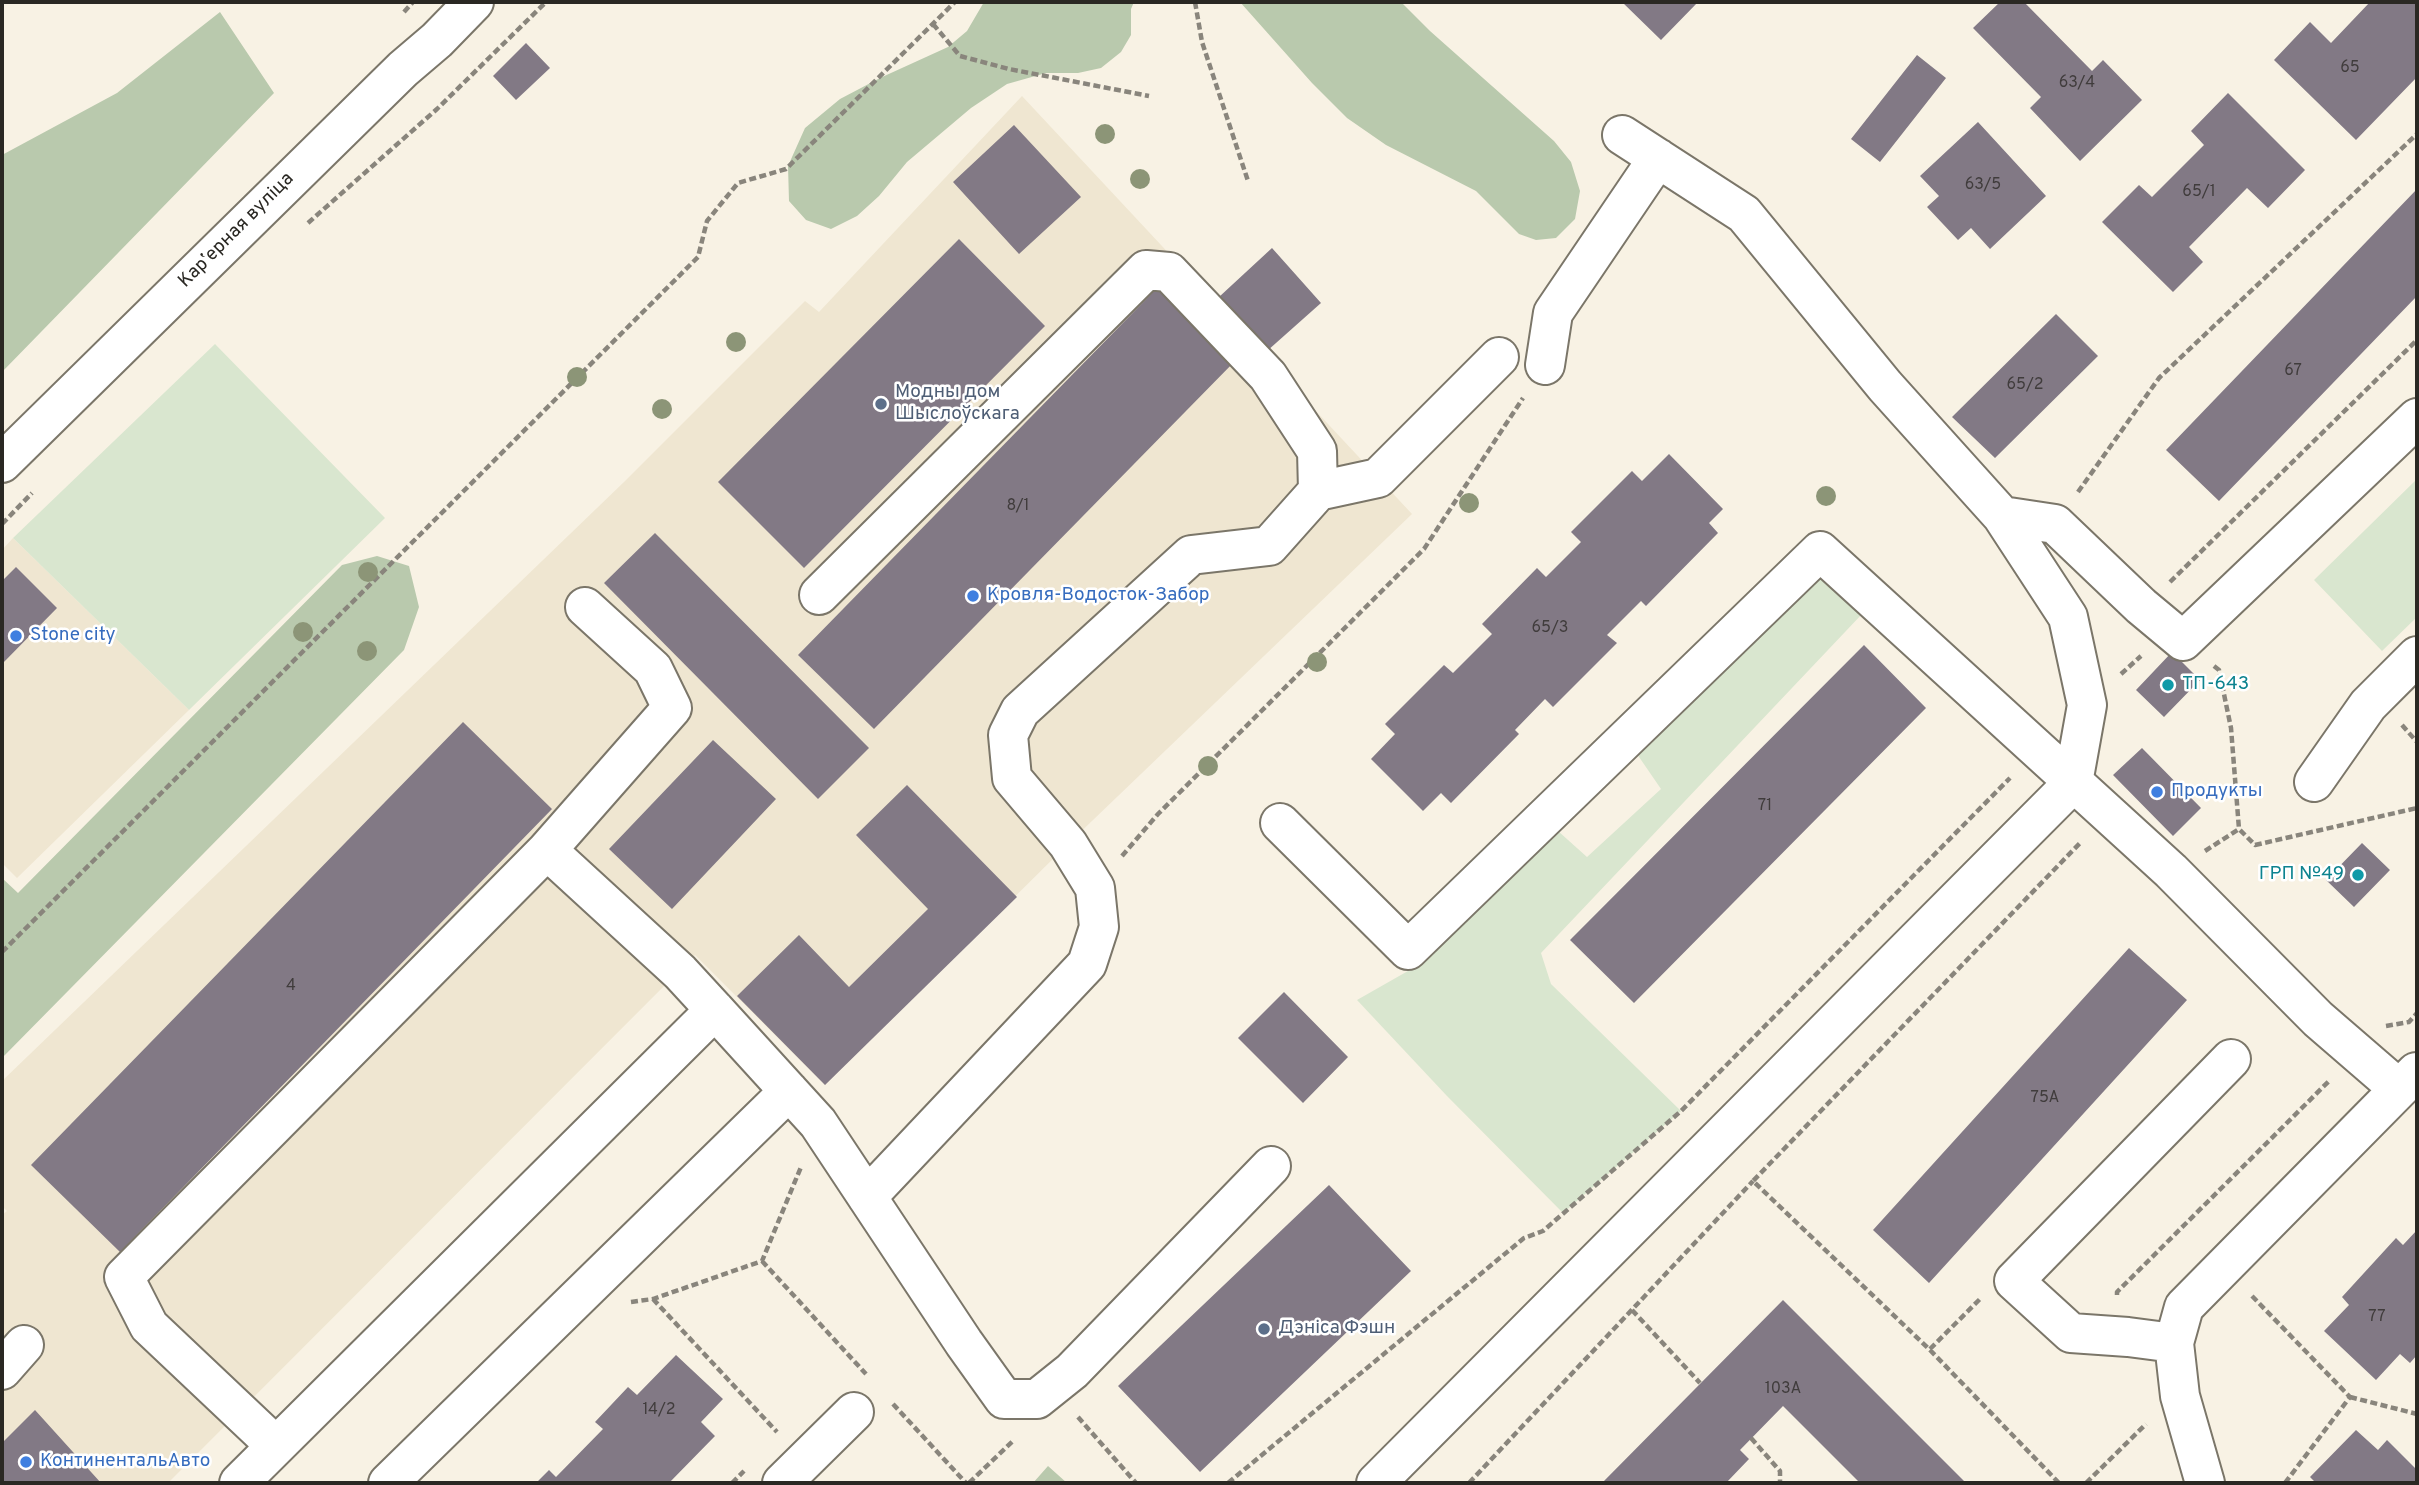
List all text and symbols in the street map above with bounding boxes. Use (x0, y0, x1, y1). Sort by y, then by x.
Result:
house number: 65 (2340, 59, 2360, 79)
house number: 63/4 (2059, 74, 2095, 94)
street label: Карʼерная вуліца (174, 168, 300, 294)
house number: 63/5 (1965, 176, 2001, 196)
house number: 65/1 (2182, 183, 2216, 203)
house number: 67 (2284, 362, 2302, 382)
house number: 65/2 (2006, 376, 2044, 396)
place label: Модны дом Шыслоўскага (895, 382, 1020, 426)
marker: Модны дом Шыслоўскага (873, 396, 889, 412)
house number: 8/1 (1006, 497, 1030, 517)
place label: Кровля-Водосток-Забор (987, 585, 1210, 607)
marker: Кровля-Водосток-Забор (965, 588, 981, 604)
house number: 65/3 (1532, 619, 1568, 639)
place label: Stone city (30, 625, 116, 647)
marker: Stone city (8, 628, 24, 644)
place label: ТП-643 (2182, 674, 2249, 696)
marker: ТП-643 (2160, 677, 2176, 693)
place label: Продукты (2171, 781, 2262, 803)
marker: Продукты (2149, 784, 2165, 800)
house number: 71 (1758, 797, 1772, 817)
place label: ГРП №49 (2259, 864, 2344, 886)
marker: ГРП №49 (2350, 867, 2366, 883)
house number: 4 (286, 977, 296, 997)
house number: 75А (2031, 1089, 2059, 1109)
house number: 77 (2368, 1308, 2386, 1328)
place label: Дэніса Фэшн (1278, 1318, 1395, 1340)
marker: Дэніса Фэшн (1256, 1321, 1272, 1337)
house number: 103А (1765, 1380, 1801, 1400)
house number: 14/2 (642, 1401, 676, 1421)
place label: КонтинентальАвто (40, 1451, 210, 1473)
marker: КонтинентальАвто (18, 1454, 34, 1470)

